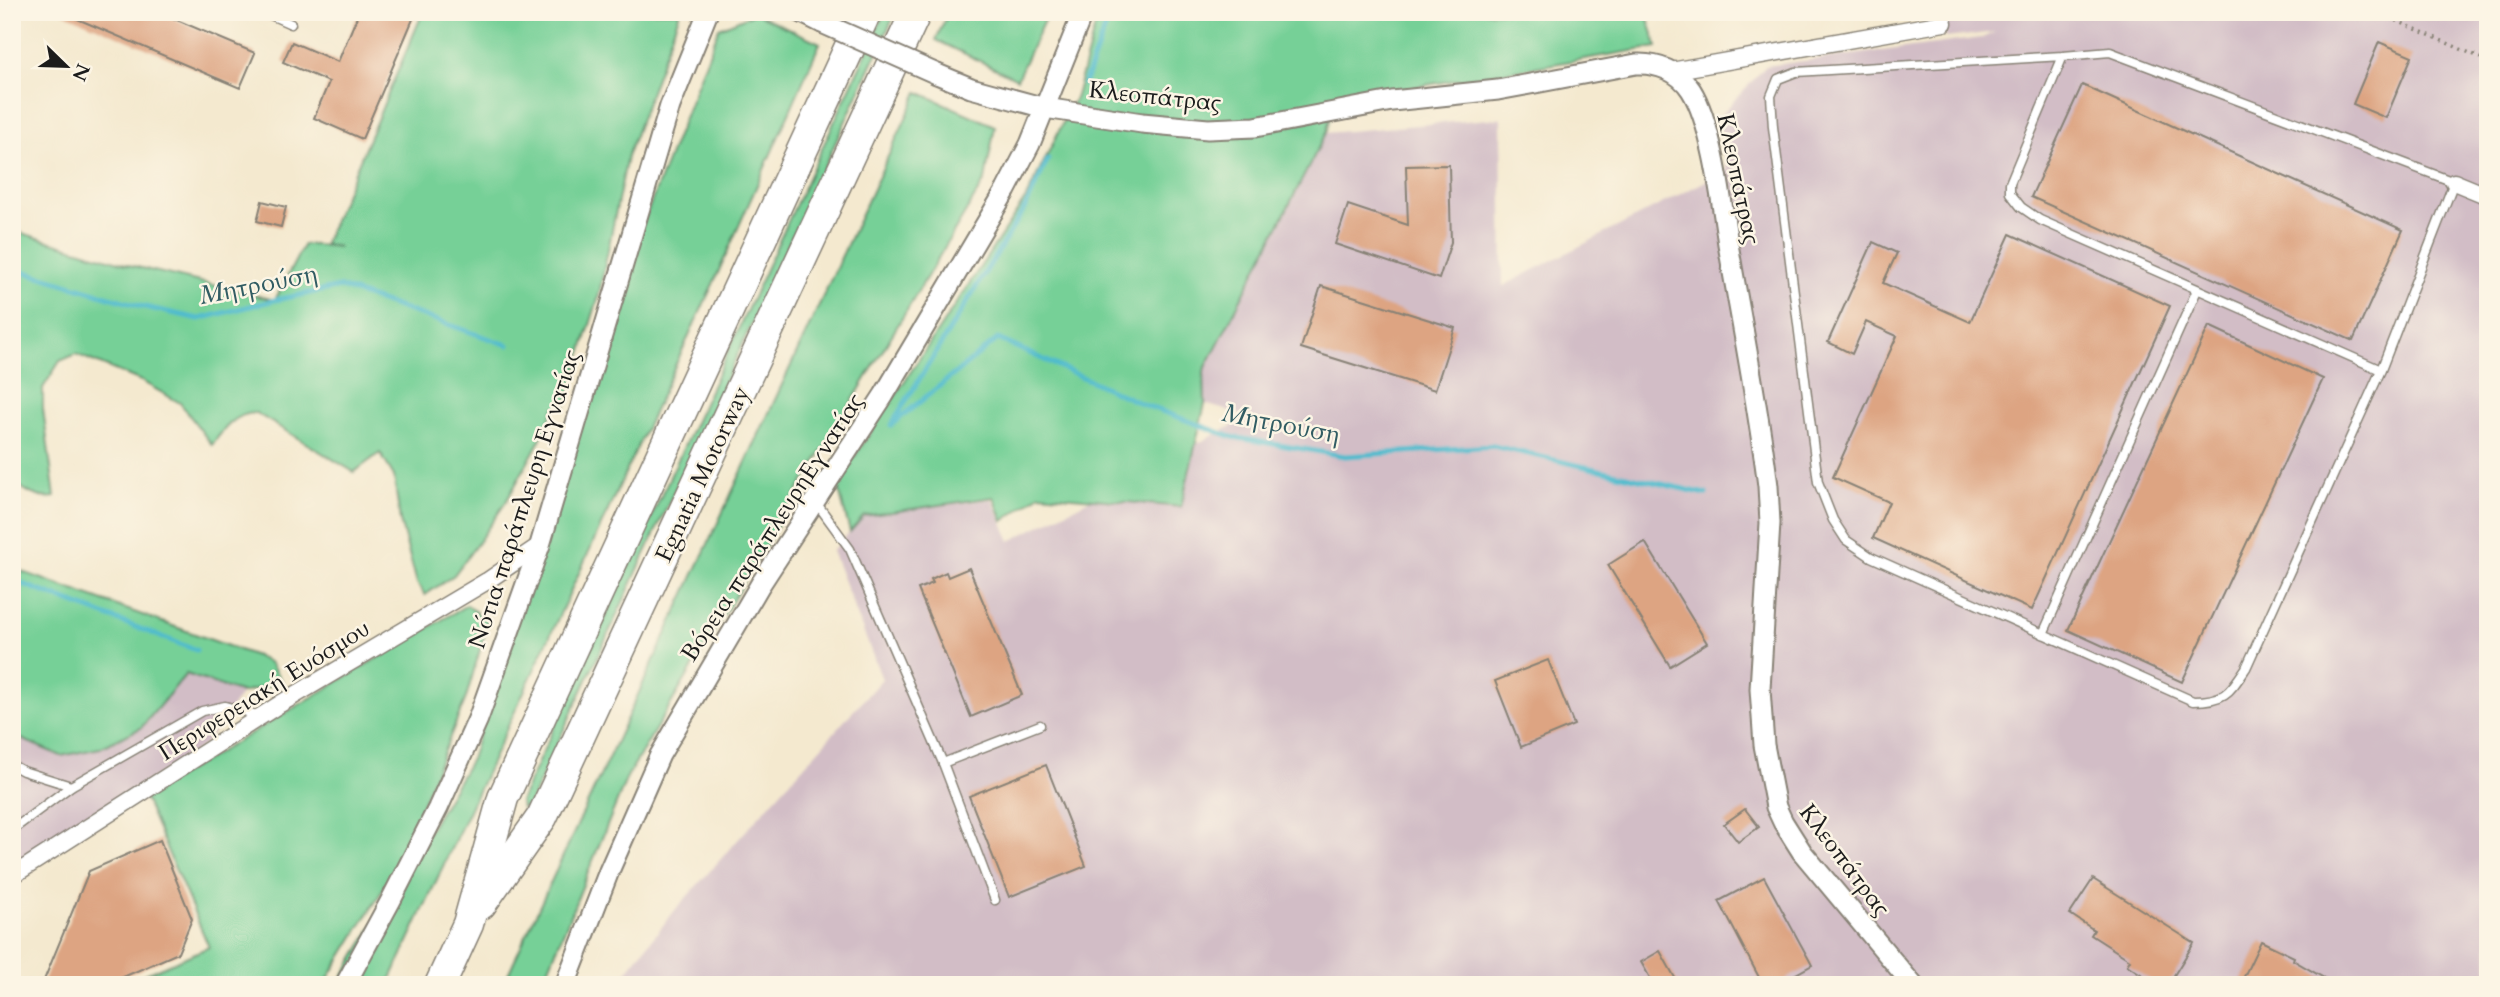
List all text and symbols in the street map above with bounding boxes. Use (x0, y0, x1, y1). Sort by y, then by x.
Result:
north arrow (32, 32, 102, 102)
text: N (65, 60, 96, 85)
street label: Κλεοπάτρας (1087, 73, 1223, 120)
street label: Κλεοπάτρας (1709, 111, 1768, 248)
water label: Μητρούση (196, 256, 320, 313)
street label: Νότια παράπλευρη Εγνατίας (461, 346, 588, 653)
street label: Egnatia Motorway (647, 381, 758, 568)
street label: Βόρεια παράπλευρηΕγνατίας (673, 387, 872, 668)
water label: Μητρούση (1219, 395, 1343, 452)
street label: Περιφερειακή Ευόσμου (152, 612, 376, 769)
street label: Κλεοπάτρας (1791, 797, 1898, 923)

